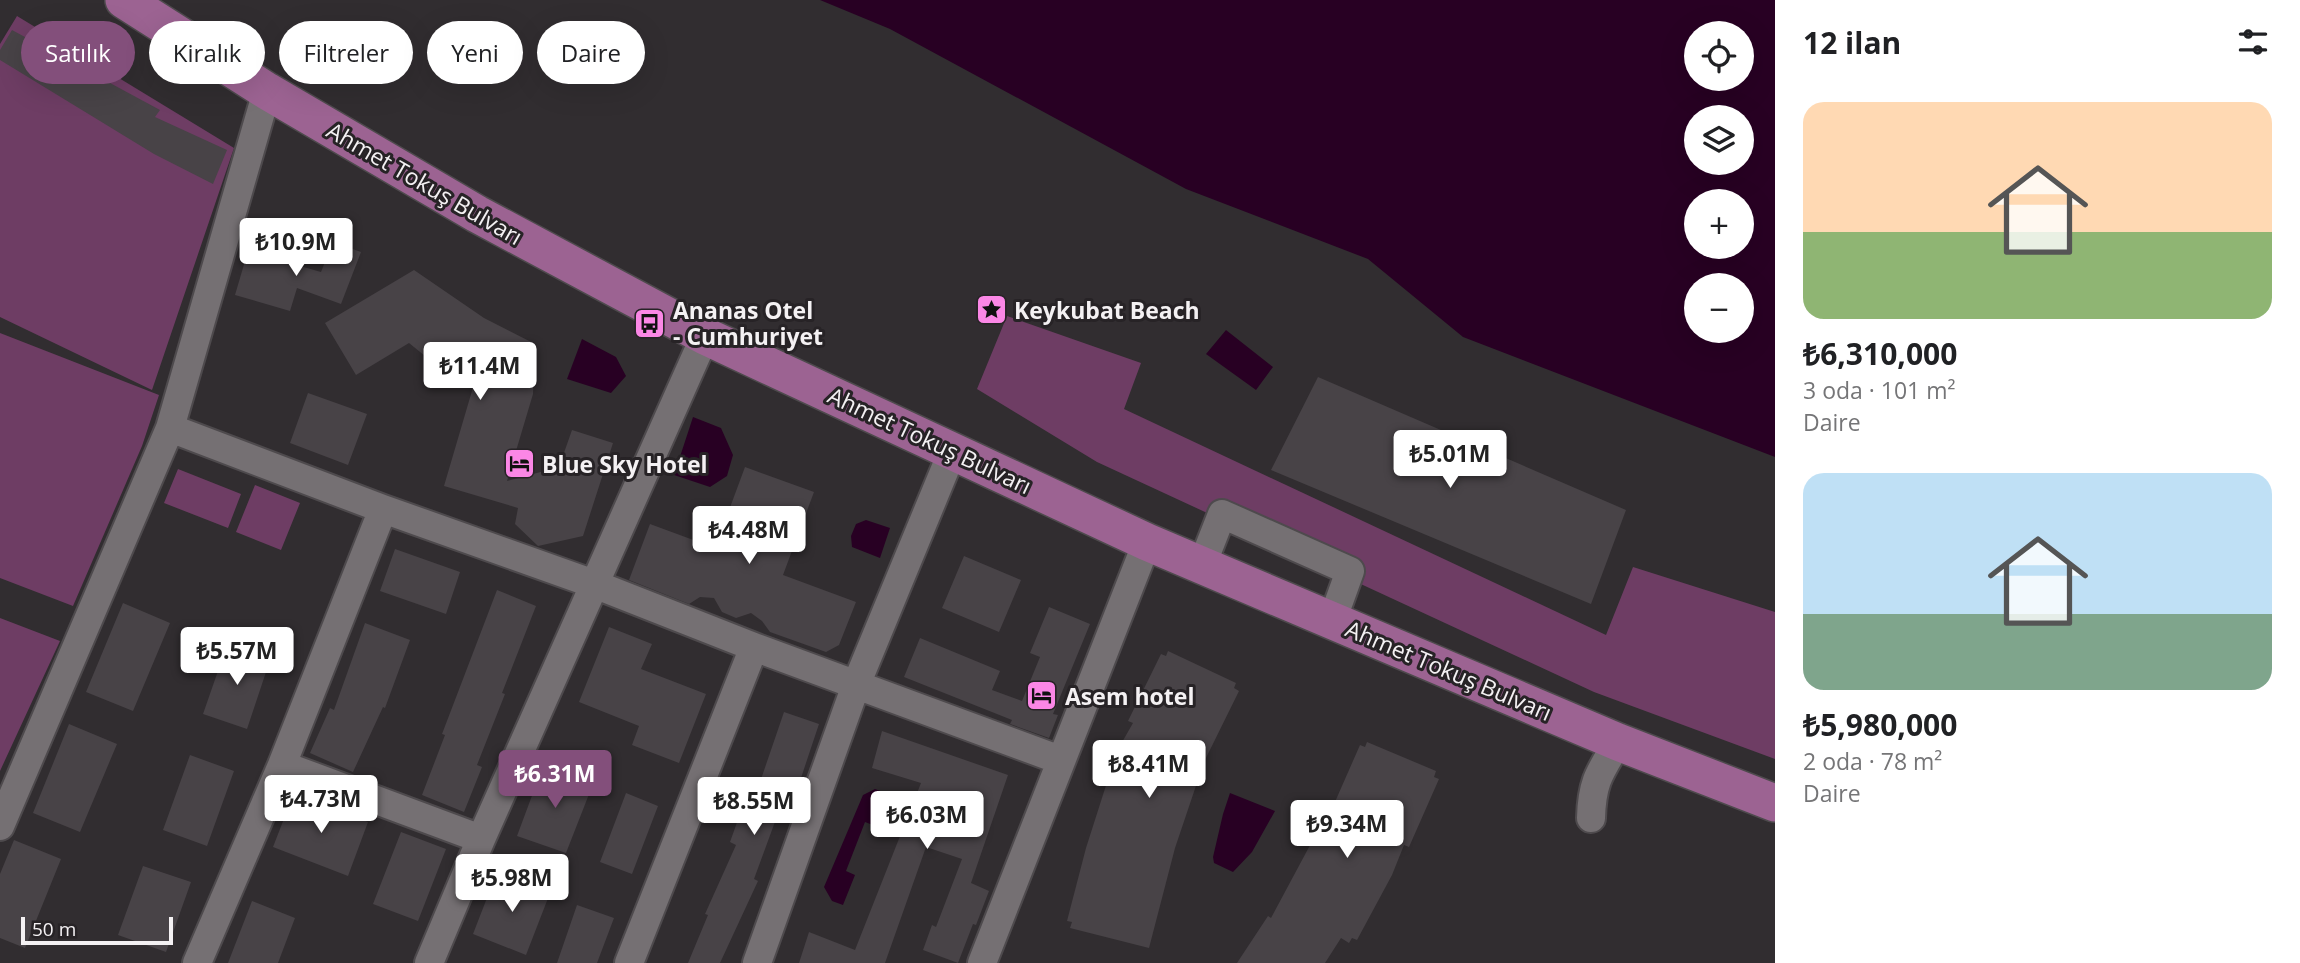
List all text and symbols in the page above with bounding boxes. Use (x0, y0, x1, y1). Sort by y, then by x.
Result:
chip: Satılık (21, 21, 135, 84)
chip: Kiralık (149, 21, 265, 84)
chip: Filtreler (279, 21, 413, 84)
chip: Yeni (427, 21, 523, 84)
chip: Daire (537, 21, 645, 84)
map controls (1684, 21, 1754, 343)
button: locate (1684, 21, 1754, 91)
text: 12 ilan (1803, 22, 1901, 63)
icon: filters (2234, 23, 2272, 61)
button: layers (1684, 105, 1754, 175)
street label: Ahmet Tokuş Bulvarı (321, 114, 529, 252)
icon: home (1975, 147, 2101, 273)
button: + (1684, 189, 1754, 259)
pin: ₺10.9M (239, 218, 353, 278)
text: ₺10.9M (256, 225, 336, 257)
button: − (1684, 273, 1754, 343)
place icon: Keykubat Beach (974, 293, 1008, 327)
place label: Ananas Otel - Cumhuriyet (673, 294, 823, 352)
place label: Keykubat Beach (1014, 294, 1200, 326)
bus stop icon: Ananas Otel - Cumhuriyet (633, 306, 667, 340)
text: ₺6,310,000 (1803, 333, 1957, 374)
pin: ₺11.4M (423, 342, 537, 402)
text: ₺11.4M (440, 349, 520, 381)
text: 3 oda · 101 m² (1803, 374, 1956, 406)
street label: Ahmet Tokuş Bulvarı (823, 379, 1037, 501)
text: Daire (1803, 406, 1861, 438)
pin: ₺5.01M (1393, 430, 1507, 490)
text: ₺5.01M (1410, 437, 1490, 469)
hotel icon: Blue Sky Hotel (502, 447, 536, 481)
place label: Blue Sky Hotel (542, 448, 708, 480)
pin: ₺4.48M (692, 506, 806, 566)
text: ₺4.48M (709, 513, 789, 545)
icon: home (1975, 518, 2101, 644)
street label: Ahmet Tokuş Bulvarı (1341, 612, 1557, 728)
pin: ₺5.57M (180, 628, 294, 687)
text: ₺5.57M (197, 634, 277, 666)
hotel icon: Asem hotel (1025, 679, 1059, 713)
place label: Asem hotel (1065, 680, 1194, 712)
text: ₺5,980,000 (1803, 704, 1957, 745)
pin: ₺8.41M (1092, 740, 1206, 800)
text: 2 oda · 78 m² (1803, 745, 1942, 777)
text: ₺8.41M (1109, 747, 1189, 779)
pin: ₺6.31M (498, 750, 612, 810)
text: ₺6.31M (515, 757, 595, 789)
pin: ₺4.73M (264, 776, 378, 835)
text: Daire (1803, 777, 1861, 809)
pin: ₺8.55M (697, 778, 811, 837)
text: ₺4.73M (281, 782, 361, 814)
text: ₺8.55M (714, 784, 794, 816)
pin: ₺6.03M (870, 792, 984, 851)
text: ₺6.03M (887, 798, 967, 830)
pin: ₺9.34M (1290, 800, 1404, 860)
text: ₺9.34M (1307, 807, 1387, 839)
pin: ₺5.98M (455, 855, 569, 914)
text: ₺5.98M (472, 861, 552, 893)
scale bar (21, 914, 173, 946)
text: 50 m (32, 916, 76, 942)

